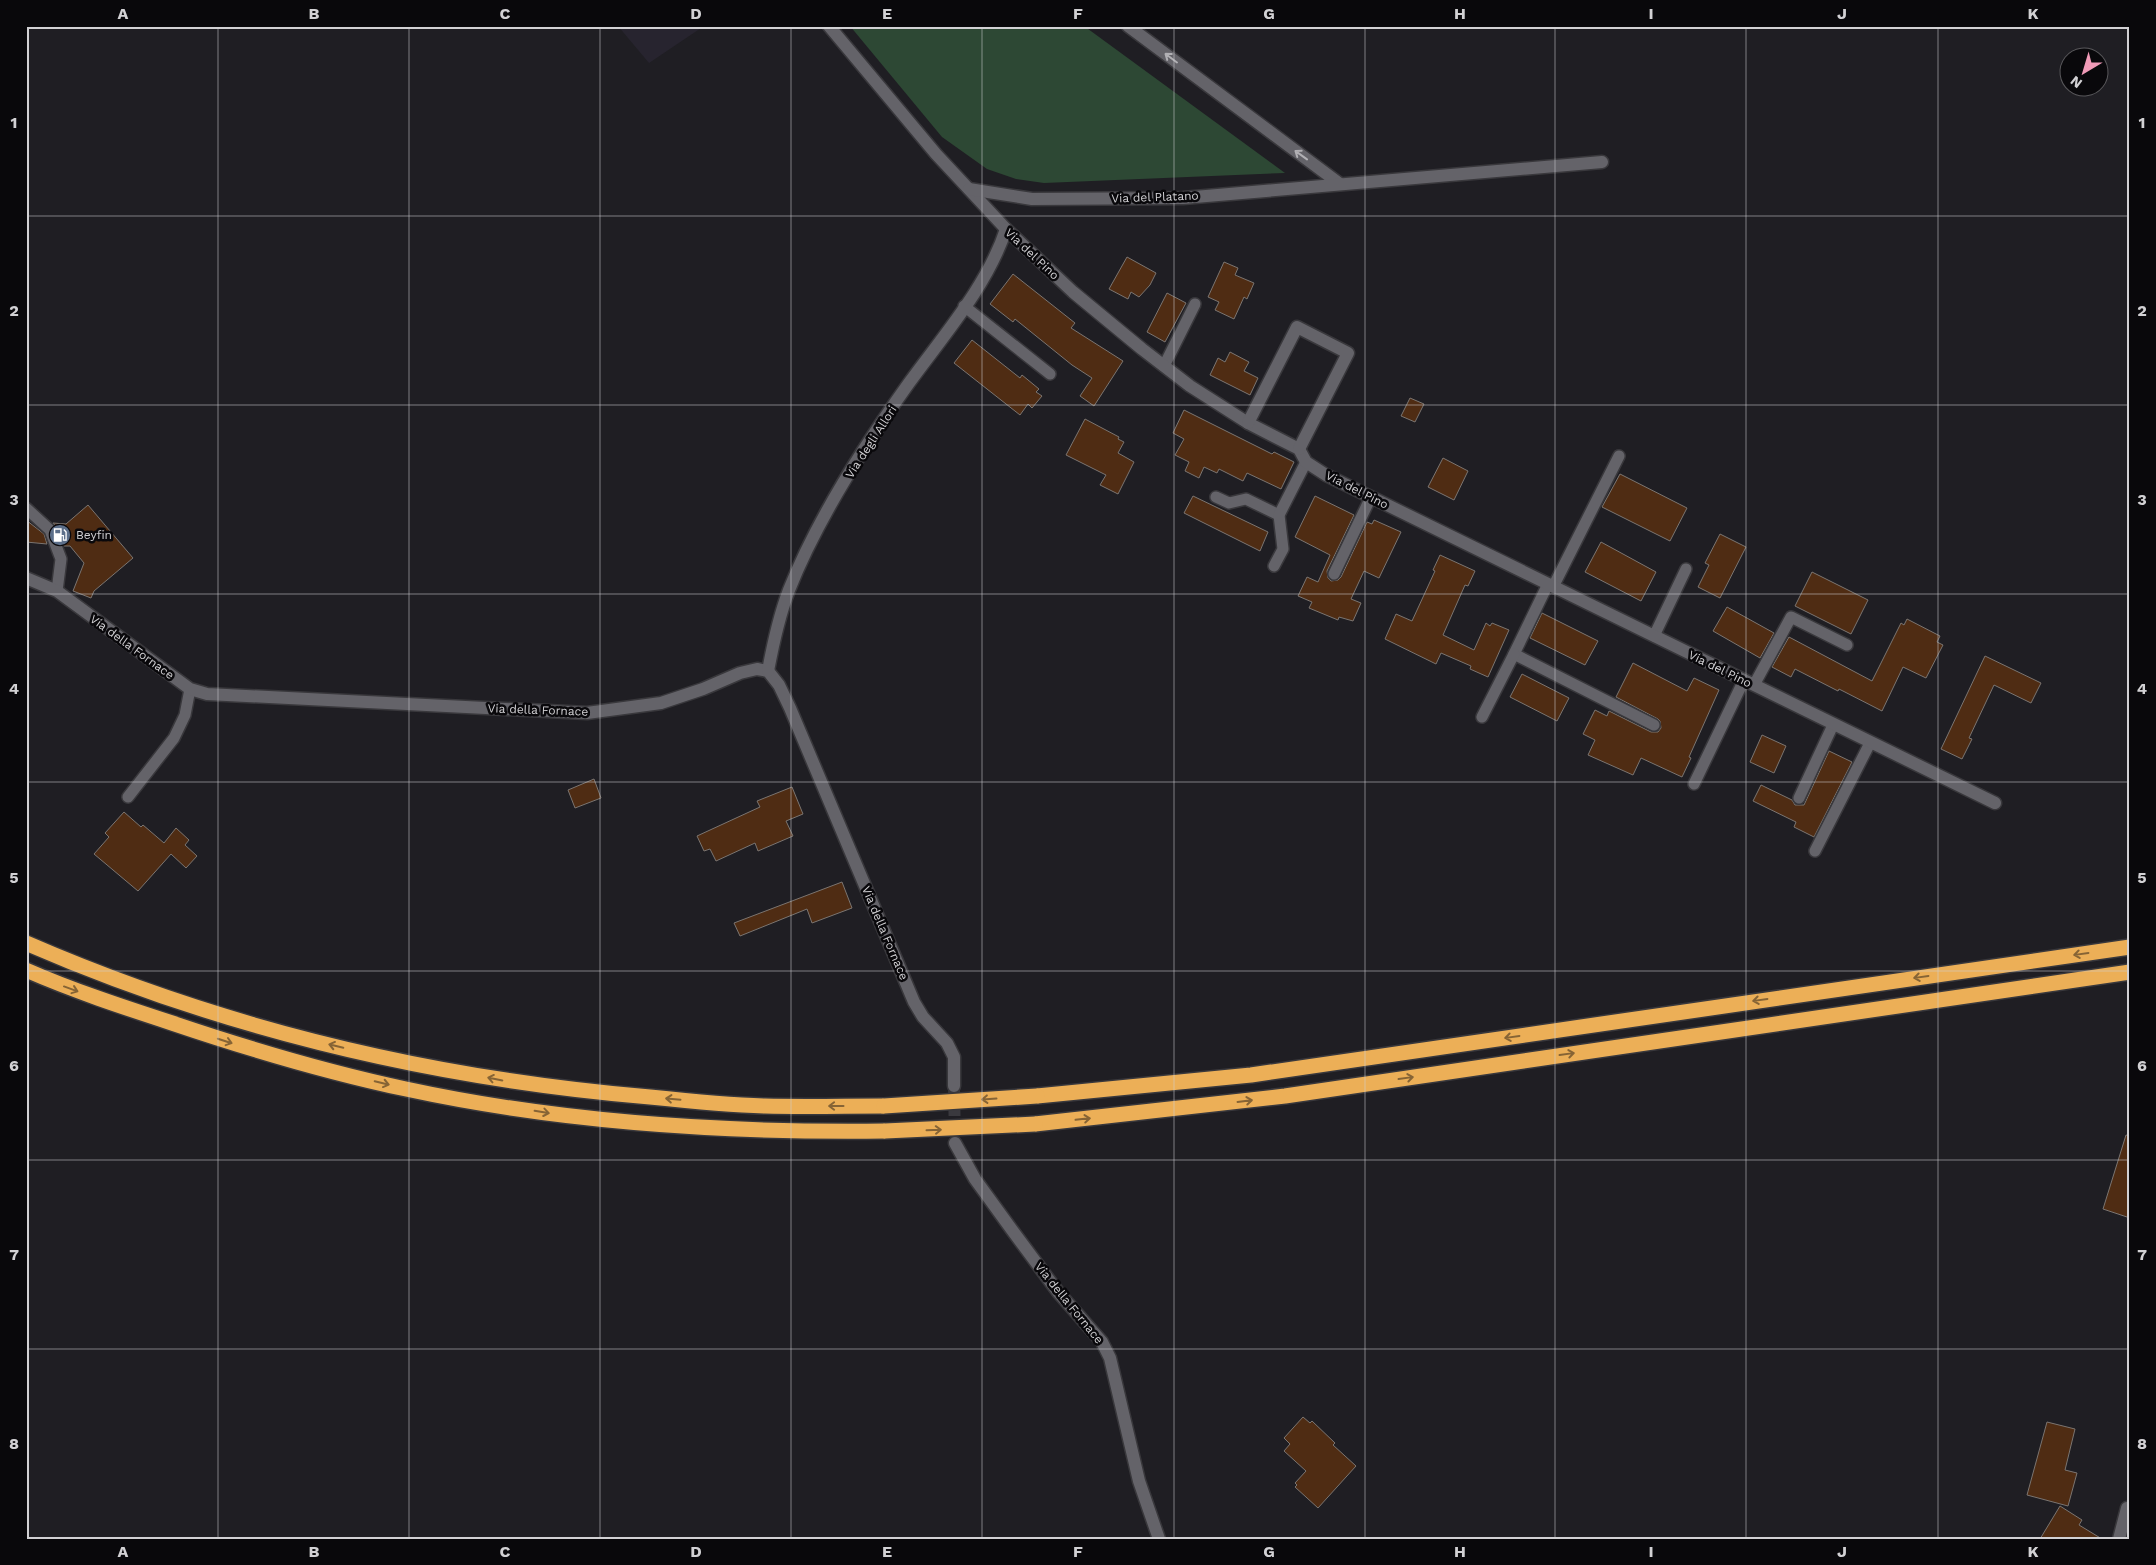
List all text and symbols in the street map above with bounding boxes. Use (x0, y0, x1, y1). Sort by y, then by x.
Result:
text: A (118, 4, 129, 23)
text: B (309, 4, 320, 23)
text: C (500, 4, 511, 23)
text: D (690, 4, 702, 23)
text: E (882, 4, 892, 23)
text: F (1073, 4, 1083, 23)
text: G (1263, 4, 1275, 23)
text: H (1454, 4, 1466, 23)
text: I (1648, 4, 1654, 23)
text: J (1837, 4, 1847, 23)
text: K (2027, 4, 2039, 23)
north arrow (2058, 48, 2108, 98)
one-way arrow (1164, 53, 1178, 63)
text: N (2067, 73, 2085, 92)
text: 1 (11, 113, 17, 132)
text: 1 (2139, 113, 2145, 132)
one-way arrow (1294, 150, 1308, 160)
street label: Via del Platano (1111, 188, 1199, 206)
street label: Via del Pino (1002, 226, 1062, 282)
text: 2 (9, 301, 19, 320)
text: 2 (2137, 301, 2147, 320)
street label: Via degli Allori (842, 403, 900, 481)
street label: Via del Pino (1323, 468, 1391, 512)
text: 3 (9, 490, 19, 509)
text: 3 (2137, 490, 2147, 509)
fuel station icon: Beyfin (48, 523, 72, 547)
place label: Beyfin (76, 528, 112, 542)
street label: Via della Fornace (87, 612, 177, 682)
street label: Via del Pino (1686, 648, 1754, 690)
text: 4 (9, 679, 19, 698)
text: 4 (2137, 679, 2147, 698)
street label: Via della Fornace (487, 701, 589, 719)
text: 5 (9, 868, 19, 887)
text: 5 (2137, 868, 2147, 887)
street label: Via della Fornace (859, 884, 911, 982)
one-way arrow (2074, 949, 2090, 959)
one-way arrow (1913, 972, 1929, 982)
one-way arrow (63, 985, 79, 994)
one-way arrow (1752, 995, 1768, 1005)
one-way arrow (1505, 1032, 1521, 1042)
one-way arrow (217, 1037, 233, 1046)
one-way arrow (328, 1041, 344, 1050)
one-way arrow (1558, 1049, 1574, 1059)
text: 6 (9, 1056, 19, 1075)
text: 6 (2137, 1056, 2147, 1075)
one-way arrow (487, 1073, 503, 1083)
one-way arrow (1397, 1073, 1413, 1083)
one-way arrow (374, 1079, 390, 1088)
one-way arrow (666, 1094, 682, 1104)
one-way arrow (981, 1095, 997, 1104)
one-way arrow (1237, 1096, 1253, 1106)
one-way arrow (828, 1101, 844, 1111)
one-way arrow (534, 1107, 550, 1117)
one-way arrow (1075, 1114, 1091, 1124)
one-way arrow (925, 1125, 941, 1134)
text: 7 (9, 1245, 19, 1264)
text: 7 (2137, 1245, 2147, 1264)
street label: Via della Fornace (1032, 1260, 1106, 1347)
text: 8 (9, 1434, 19, 1453)
text: 8 (2137, 1434, 2147, 1453)
text: A (118, 1542, 129, 1561)
text: B (309, 1542, 320, 1561)
text: C (500, 1542, 511, 1561)
text: D (690, 1542, 702, 1561)
text: E (882, 1542, 892, 1561)
text: F (1073, 1542, 1083, 1561)
text: G (1263, 1542, 1275, 1561)
text: H (1454, 1542, 1466, 1561)
text: I (1648, 1542, 1654, 1561)
text: J (1837, 1542, 1847, 1561)
text: K (2027, 1542, 2039, 1561)

